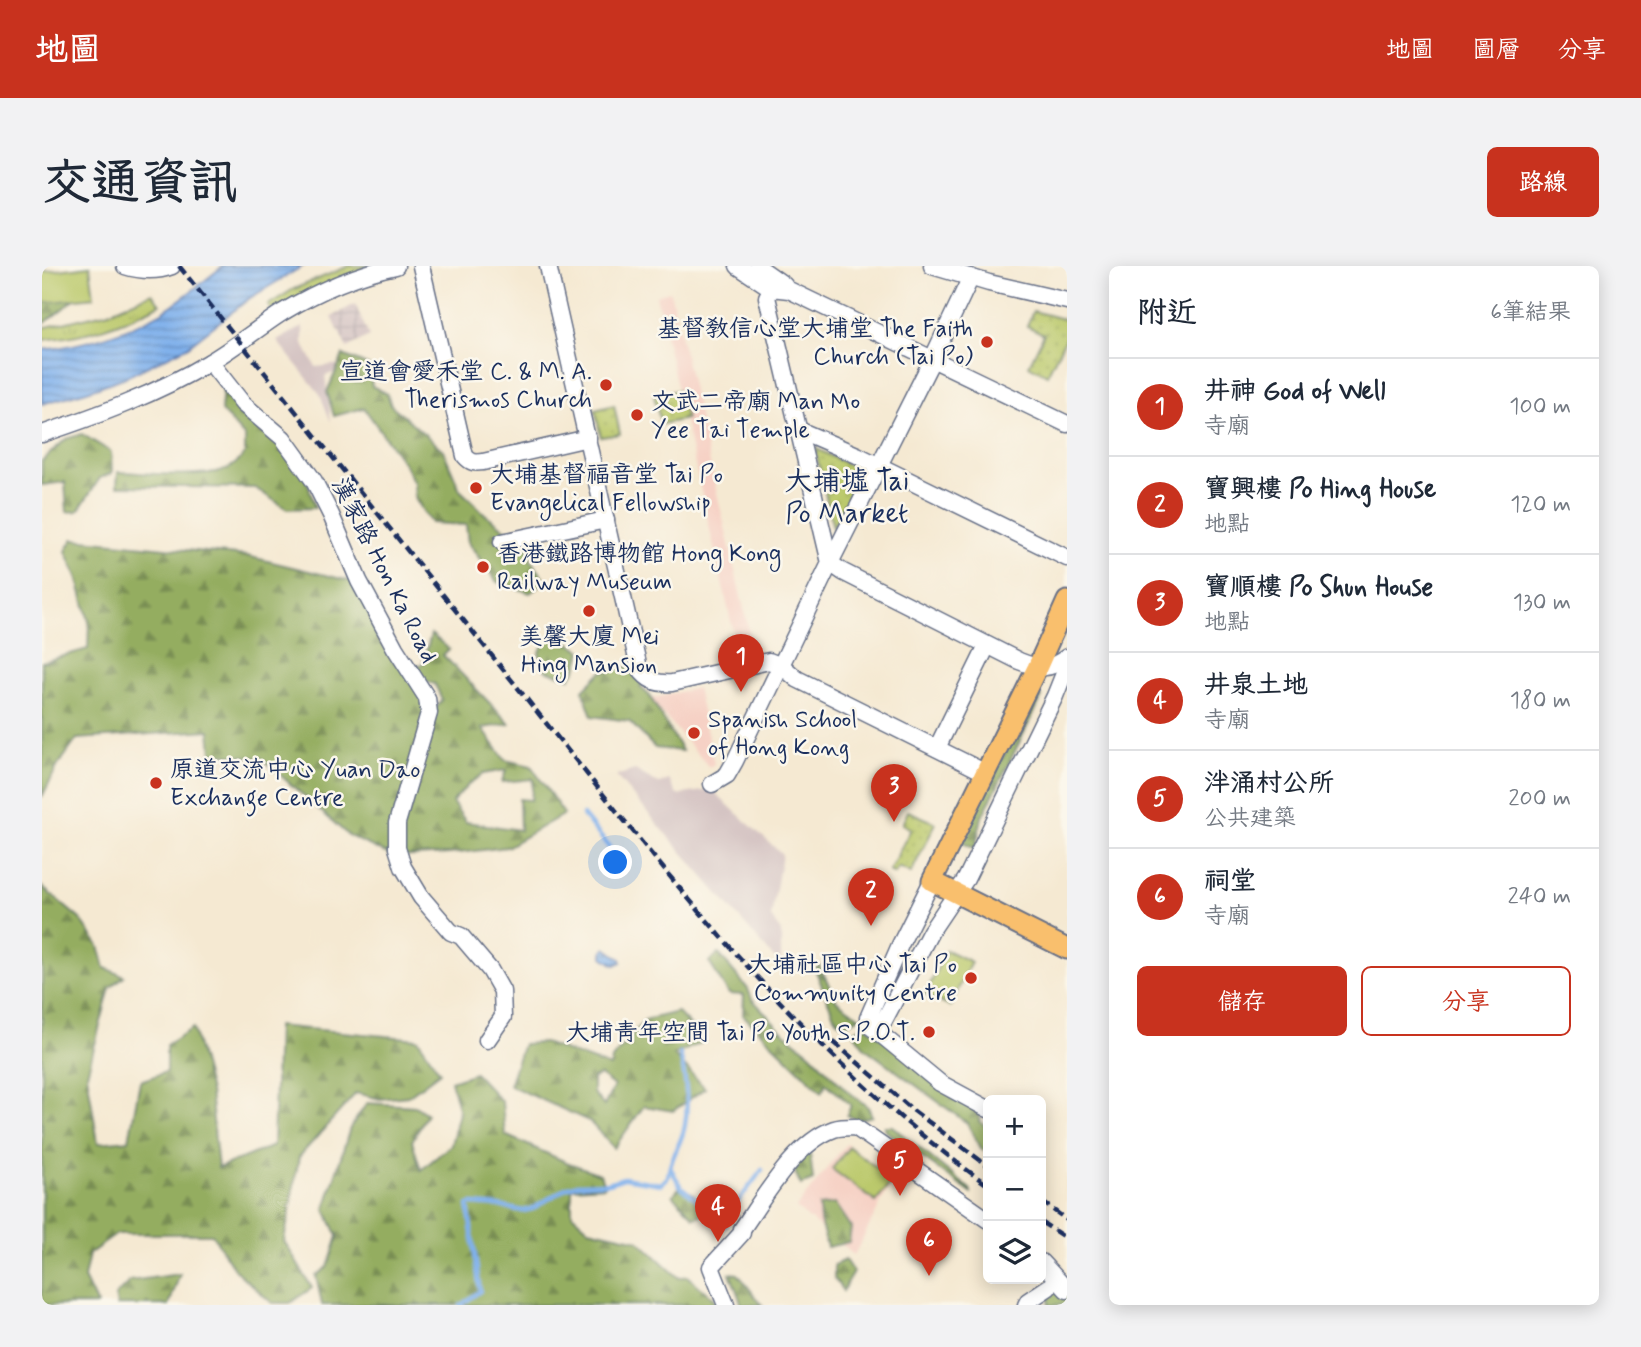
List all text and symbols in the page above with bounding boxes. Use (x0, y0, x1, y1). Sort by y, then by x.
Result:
text: 地圖 (35, 29, 101, 73)
text: 地圖 (1386, 35, 1434, 66)
text: 圖層 (1472, 35, 1520, 66)
text: 分享 (1558, 35, 1606, 66)
button: 路線 (1487, 147, 1599, 217)
text: 交通資訊 (42, 152, 238, 217)
text: 附近 (1137, 294, 1197, 333)
text: 6筆結果 (1490, 298, 1571, 328)
place label: 基督教信心堂大埔堂 The Faith Church (Tai Po) (657, 314, 973, 373)
marker: 基督教信心堂大埔堂 The Faith Church (Tai Po) (979, 334, 995, 350)
place label: 宣道會愛禾堂 C. & M. A. Therismos Church (340, 357, 592, 416)
text: 井神 God of Well (1204, 375, 1385, 409)
marker: 宣道會愛禾堂 C. & M. A. Therismos Church (598, 377, 614, 393)
place label: 文武二帝廟 Man Mo Yee Tai Temple (651, 387, 860, 446)
text: 1 (1155, 392, 1165, 422)
text: 100 m (1509, 392, 1571, 422)
marker: 文武二帝廟 Man Mo Yee Tai Temple (629, 407, 645, 423)
text: 寺廟 (1204, 412, 1250, 442)
place label: 大埔基督福音堂 Tai Po Evangelical Fellowship (490, 460, 723, 521)
district label: 大埔墟 Tai Po Market (785, 464, 909, 533)
street label: 漢家路 Hon Ka Road (323, 473, 444, 669)
text: 寶興樓 Po Hing House (1204, 473, 1436, 507)
marker: 大埔基督福音堂 Tai Po Evangelical Fellowship (468, 480, 484, 496)
text: 2 (1154, 490, 1166, 520)
text: 120 m (1510, 490, 1571, 520)
text: 地點 (1204, 510, 1250, 540)
place label: 香港鐵路博物館 Hong Kong Railway Museum (497, 539, 781, 598)
marker: 香港鐵路博物館 Hong Kong Railway Museum (475, 559, 491, 575)
text: 寶順樓 Po Shun House (1204, 571, 1433, 605)
text: 3 (1155, 588, 1165, 618)
text: 130 m (1513, 588, 1571, 618)
marker: 美馨大廈 Mei Hing Mansion (581, 603, 597, 619)
text: 地點 (1204, 608, 1250, 638)
place label: 美馨大廈 Mei Hing Mansion (519, 622, 659, 683)
pin: 1 (718, 634, 764, 692)
text: 井泉土地 (1204, 669, 1308, 703)
text: 4 (1153, 686, 1167, 716)
text: 180 m (1510, 686, 1571, 716)
place label: Spanish School of Hong Kong (708, 705, 857, 764)
text: 寺廟 (1204, 706, 1250, 736)
marker: Spanish School of Hong Kong (686, 725, 702, 741)
place label: 原道交流中心 Yuan Dao Exchange Centre (170, 755, 421, 817)
pin: 3 (871, 764, 917, 822)
text: 泮涌村公所 (1204, 767, 1334, 801)
marker: 原道交流中心 Yuan Dao Exchange Centre (148, 775, 164, 791)
text: 5 (1153, 784, 1167, 814)
text: 200 m (1508, 784, 1571, 814)
text: 公共建築 (1204, 804, 1296, 834)
your location (598, 845, 632, 879)
text: 祠堂 (1204, 865, 1256, 899)
pin: 2 (848, 868, 894, 926)
text: 6 (1154, 882, 1166, 912)
text: 240 m (1507, 882, 1571, 912)
text: 寺廟 (1204, 902, 1250, 932)
place label: 大埔社區中心 Tai Po Community Centre (748, 950, 957, 1009)
button: 儲存 (1137, 966, 1347, 1036)
button: 分享 (1361, 966, 1571, 1036)
marker: 大埔社區中心 Tai Po Community Centre (963, 970, 979, 986)
place label: 大埔青年空間 Tai Po Youth S.P.O.T. (566, 1018, 915, 1049)
marker: 大埔青年空間 Tai Po Youth S.P.O.T. (921, 1024, 937, 1040)
map controls (983, 1095, 1046, 1284)
button: + (983, 1095, 1046, 1158)
pin: 5 (877, 1138, 923, 1196)
button: − (983, 1158, 1046, 1221)
pin: 4 (695, 1184, 741, 1242)
pin: 6 (906, 1218, 952, 1276)
button: layers (983, 1221, 1046, 1284)

